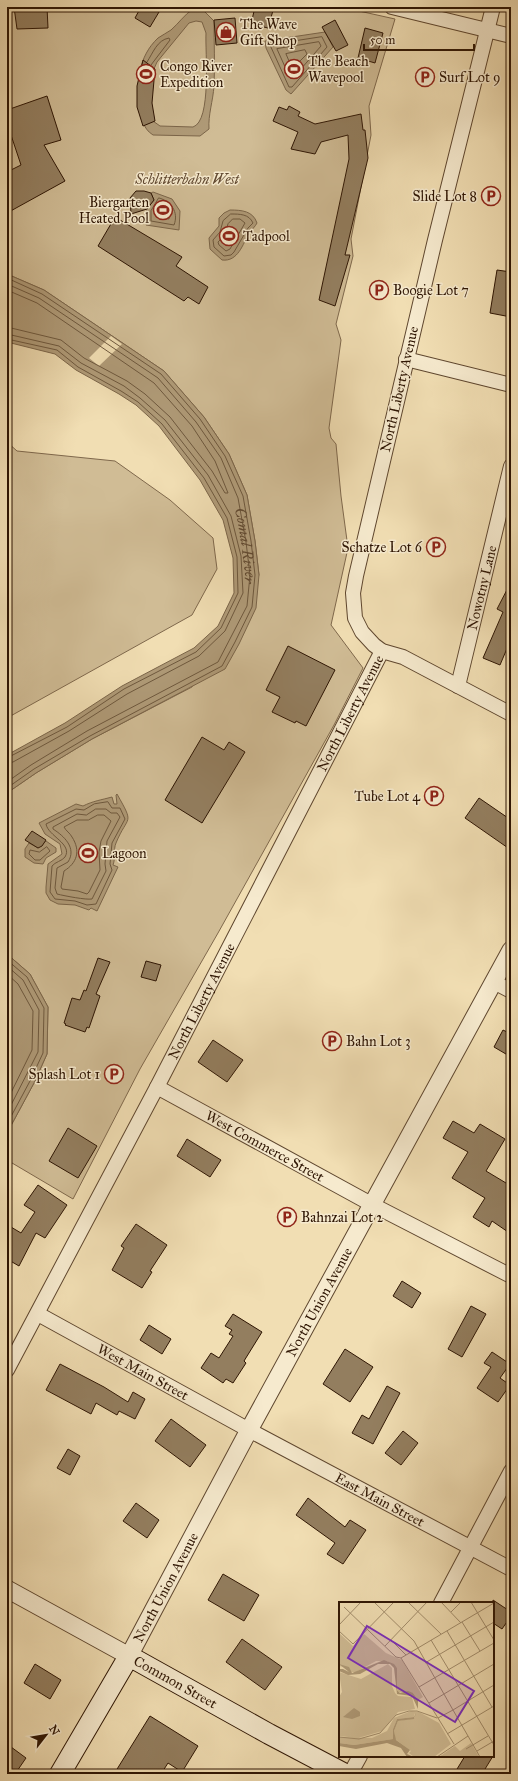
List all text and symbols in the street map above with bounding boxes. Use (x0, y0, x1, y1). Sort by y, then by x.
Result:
place label: The Wave Gift Shop (240, 16, 297, 49)
shop icon: The Wave Gift Shop (215, 21, 237, 43)
scale bar (364, 26, 474, 52)
text: 50 m (370, 33, 395, 47)
place label: The Beach Wavepool (308, 53, 369, 86)
place label: Congo River Expedition (160, 58, 233, 91)
sports icon: The Beach Wavepool (283, 58, 305, 80)
sports icon: Congo River Expedition (135, 63, 157, 85)
parking icon: Surf Lot 9 (414, 66, 436, 88)
place label: Surf Lot 9 (439, 69, 501, 86)
park label: Schlitterbahn West (134, 171, 240, 188)
parking icon: Slide Lot 8 (480, 185, 502, 207)
place label: Slide Lot 8 (413, 188, 477, 205)
place label: Biergarten Heated Pool (79, 194, 149, 227)
sports icon: Biergarten Heated Pool (152, 199, 174, 221)
sports icon: Tadpool (218, 225, 240, 247)
place label: Tadpool (243, 228, 290, 245)
parking icon: Boogie Lot 7 (368, 279, 390, 301)
place label: Boogie Lot 7 (393, 282, 469, 299)
street label: North Liberty Avenue (377, 325, 422, 454)
water label: Comal River (231, 506, 259, 585)
parking icon: Schatze Lot 6 (425, 536, 447, 558)
place label: Schatze Lot 6 (341, 539, 423, 556)
street label: Nowotny Lane (464, 544, 501, 632)
street label: North Liberty Avenue (313, 652, 387, 774)
parking icon: Tube Lot 4 (423, 785, 445, 807)
place label: Tube Lot 4 (354, 788, 421, 805)
sports icon: Lagoon (77, 842, 99, 864)
place label: Lagoon (102, 845, 147, 862)
street label: North Liberty Avenue (165, 940, 239, 1062)
parking icon: Bahn Lot 3 (321, 1030, 343, 1052)
place label: Bahn Lot 3 (346, 1033, 411, 1050)
parking icon: Splash Lot 1 (103, 1063, 125, 1085)
place label: Splash Lot 1 (28, 1066, 100, 1083)
street label: West Commerce Street (202, 1107, 327, 1186)
parking icon: Bahnzai Lot 2 (276, 1206, 298, 1228)
place label: Bahnzai Lot 2 (301, 1209, 383, 1226)
street label: North Union Avenue (283, 1245, 356, 1360)
street label: West Main Street (94, 1340, 191, 1404)
street label: East Main Street (332, 1469, 427, 1531)
street label: North Union Avenue (130, 1530, 202, 1645)
inset map (339, 1602, 494, 1757)
street label: Common Street (131, 1652, 220, 1712)
north arrow (26, 1715, 66, 1755)
text: N (46, 1723, 62, 1738)

